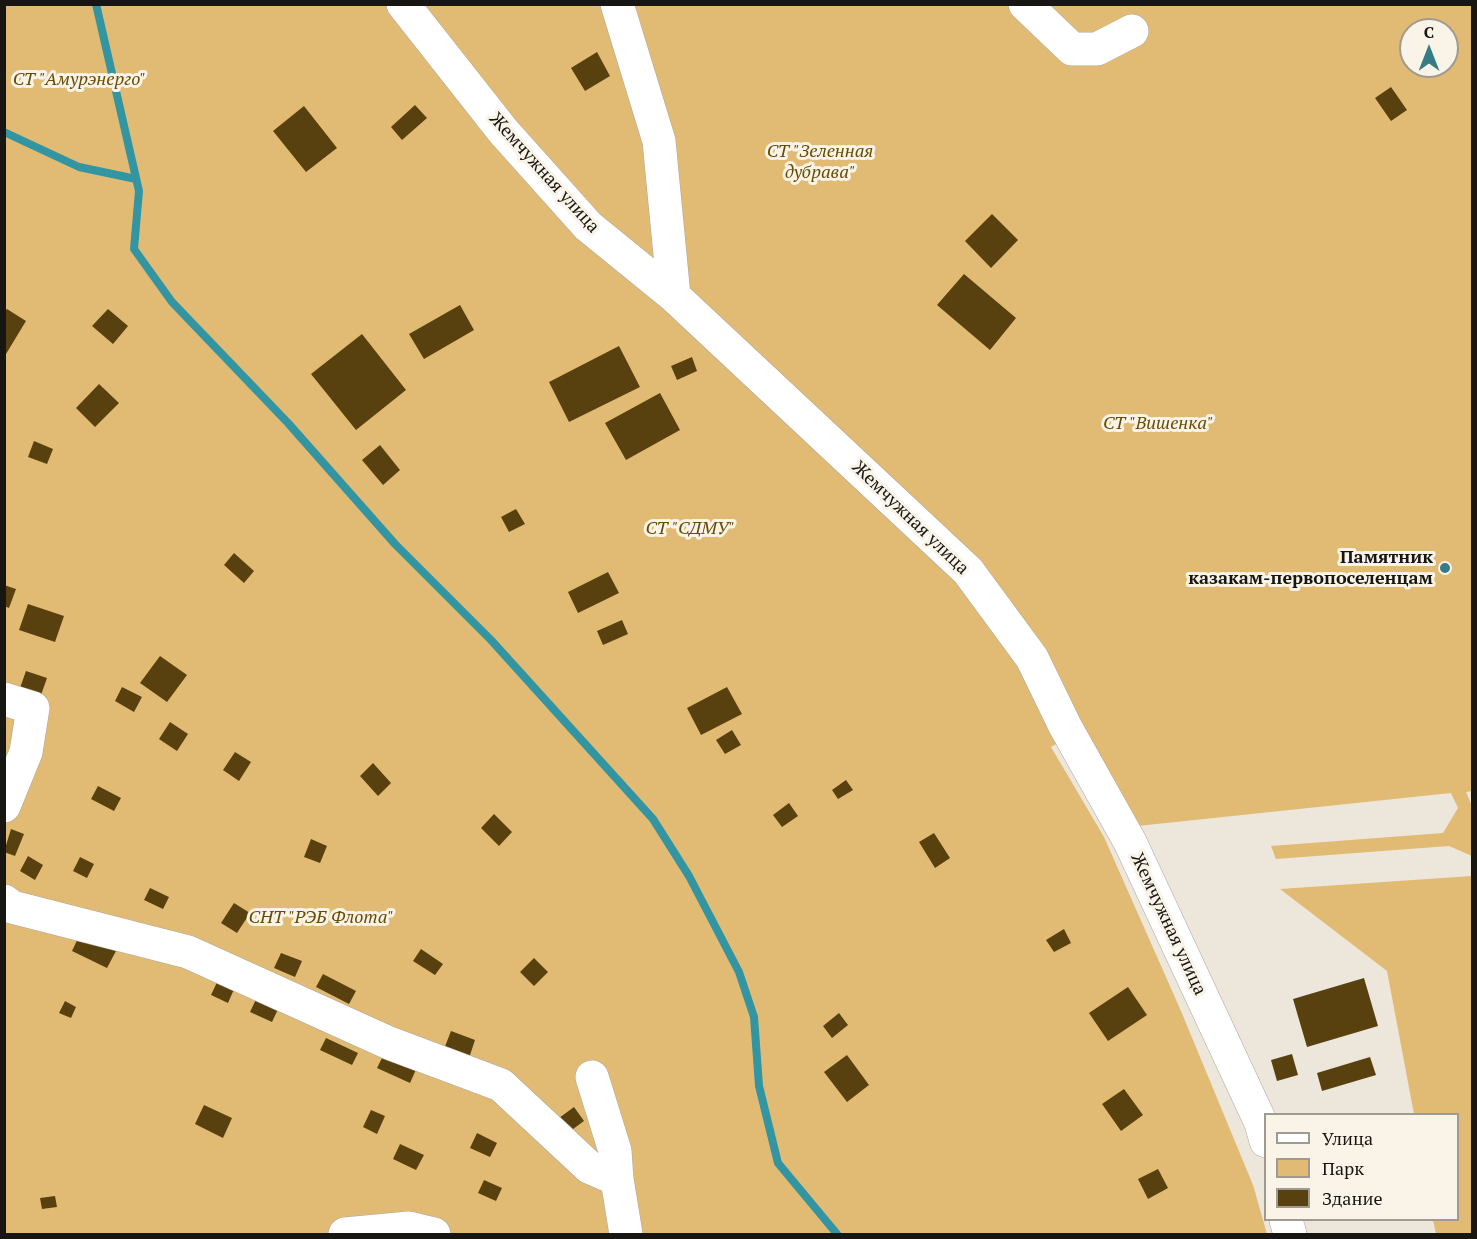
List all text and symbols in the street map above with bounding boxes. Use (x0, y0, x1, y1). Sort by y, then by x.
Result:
north arrow (1399, 18, 1459, 78)
text: С (1424, 21, 1434, 43)
park label: СТ "Амурэнерго" (13, 69, 145, 91)
street label: Жемчужная улица (484, 108, 604, 238)
park label: СТ "Зеленная дубрава" (767, 141, 873, 184)
park label: СТ "Вишенка" (1103, 413, 1213, 435)
street label: Жемчужная улица (847, 457, 973, 579)
park label: СТ "СДМУ" (646, 518, 734, 540)
place label: Памятник казакам-первопоселенцам (1188, 547, 1433, 590)
marker: Памятник казакам-первопоселенцам (1438, 561, 1452, 575)
street label: Жемчужная улица (1126, 849, 1210, 999)
park label: СНТ "РЭБ Флота" (249, 907, 393, 929)
legend (1264, 1113, 1459, 1221)
text: Улица (1322, 1126, 1373, 1150)
text: Парк (1322, 1156, 1364, 1180)
text: Здание (1322, 1186, 1382, 1210)

